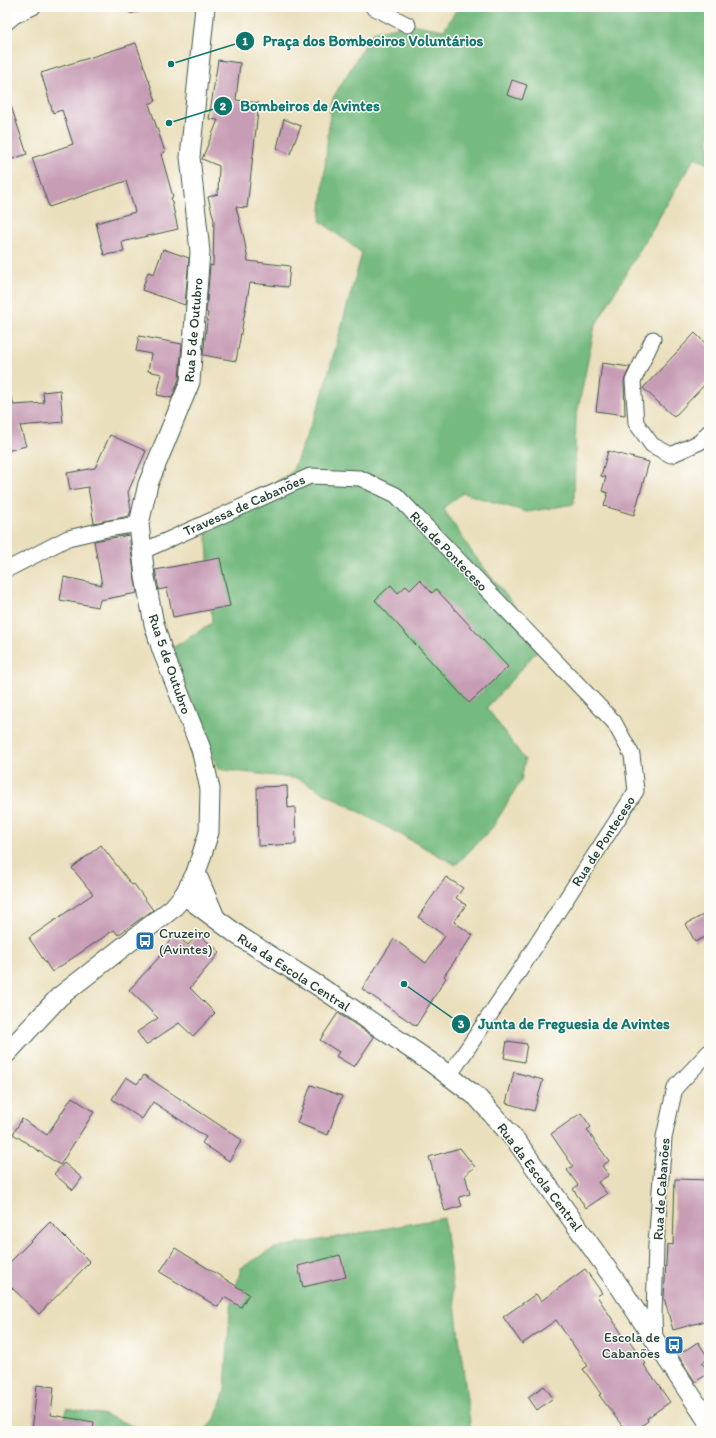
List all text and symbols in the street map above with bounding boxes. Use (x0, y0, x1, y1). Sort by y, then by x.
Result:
callout: Praça dos Bombeoiros Voluntários (235, 27, 491, 54)
text: Praça dos Bombeoiros Voluntários (263, 32, 484, 51)
text: 1 (242, 34, 248, 48)
callout: Bombeiros de Avintes (213, 92, 388, 119)
text: Bombeiros de Avintes (240, 97, 380, 115)
text: 2 (220, 99, 227, 113)
street label: Rua 5 de Outubro (180, 277, 207, 383)
street label: Travessa de Cabanões (181, 471, 308, 540)
street label: Rua de Ponteceso (406, 508, 491, 595)
street label: Rua 5 de Outubro (144, 612, 195, 717)
street label: Rua de Ponteceso (568, 793, 639, 890)
place label: Cruzeiro (Avintes) (159, 925, 213, 958)
bus stop icon: Cruzeiro (Avintes) (134, 930, 156, 952)
street label: Rua da Escola Central (234, 930, 353, 1015)
callout: Junta de Freguesia de Avintes (451, 1010, 678, 1037)
text: Junta de Freguesia de Avintes (477, 1015, 670, 1034)
text: 3 (458, 1017, 465, 1031)
street label: Rua da Escola Central (493, 1120, 586, 1235)
street label: Rua de Cabanões (649, 1137, 674, 1241)
place label: Escola de Cabanões (602, 1329, 660, 1362)
bus stop icon: Escola de Cabanões (663, 1334, 685, 1356)

